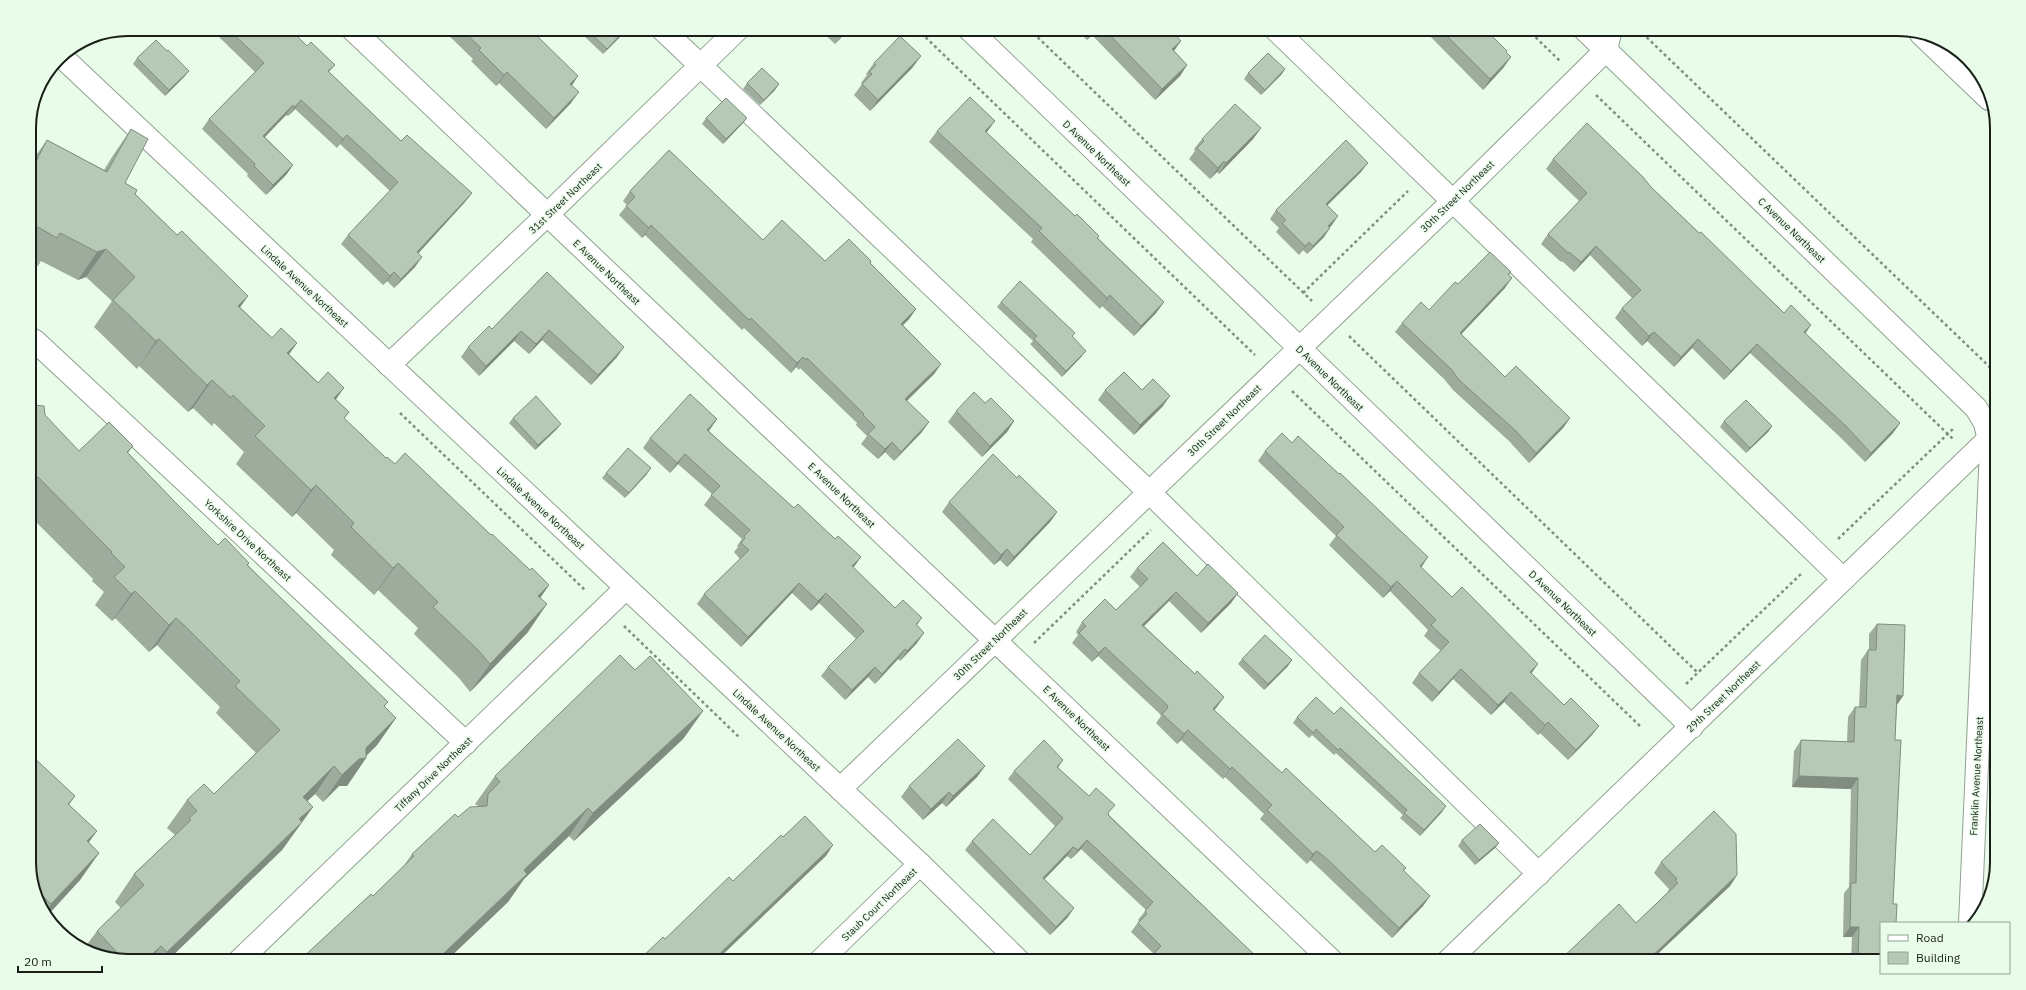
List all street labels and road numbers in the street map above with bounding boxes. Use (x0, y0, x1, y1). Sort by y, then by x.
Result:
street label: D Avenue Northeast (1060, 118, 1134, 189)
street label: 30th Street Northeast (1418, 157, 1497, 235)
street label: 31st Street Northeast (526, 160, 605, 237)
street label: C Avenue Northeast (1755, 195, 1829, 266)
street label: E Avenue Northeast (570, 237, 643, 308)
street label: Lindale Avenue Northeast (258, 242, 352, 331)
street label: D Avenue Northeast (1293, 343, 1367, 414)
street label: 30th Street Northeast (1185, 381, 1264, 459)
street label: E Avenue Northeast (805, 460, 878, 531)
street label: Lindale Avenue Northeast (494, 464, 588, 553)
street label: Yorkshire Drive Northeast (201, 497, 294, 585)
street label: D Avenue Northeast (1526, 568, 1600, 639)
street label: 30th Street Northeast (951, 605, 1030, 683)
street label: 29th Street Northeast (1684, 657, 1763, 735)
street label: E Avenue Northeast (1040, 683, 1113, 754)
street label: Lindale Avenue Northeast (730, 686, 824, 775)
street label: Franklin Avenue Northeast (1967, 716, 1986, 836)
street label: Tiffany Drive Northeast (392, 733, 475, 815)
street label: Staub Court Northeast (839, 865, 920, 944)

